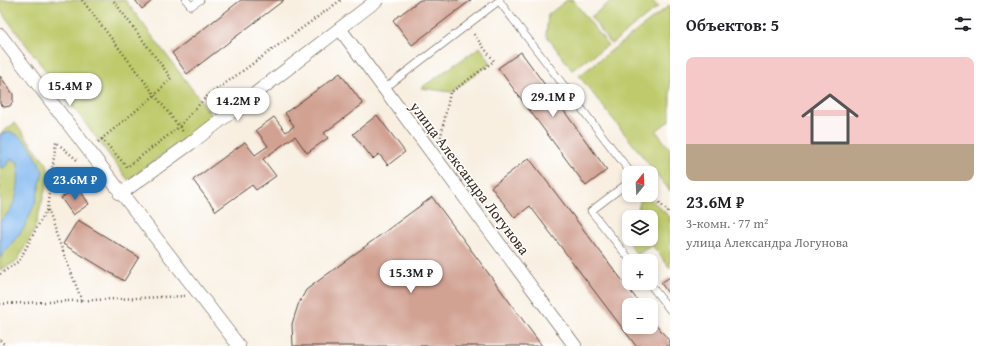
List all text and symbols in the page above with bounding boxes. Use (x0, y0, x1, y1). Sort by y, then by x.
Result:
text: Объектов: 5 (686, 12, 779, 37)
icon: filters (952, 13, 974, 35)
pin: 15.4M ₽ (33, 73, 107, 107)
text: 15.4M ₽ (48, 76, 92, 95)
icon: home (794, 83, 866, 155)
pin: 29.1M ₽ (516, 84, 590, 118)
text: 29.1M ₽ (531, 87, 575, 106)
pin: 14.2M ₽ (201, 88, 275, 122)
text: 14.2M ₽ (216, 91, 260, 110)
street label: улица Александра Логунова (405, 96, 535, 260)
north arrow (622, 166, 658, 202)
map controls (622, 166, 658, 334)
pin: 23.6M ₽ (38, 167, 112, 201)
text: 23.6M ₽ (53, 170, 97, 189)
text: 23.6M ₽ (686, 189, 744, 214)
button: layers (622, 210, 658, 246)
text: 3-комн. · 77 m² (686, 214, 768, 233)
text: улица Александра Логунова (686, 233, 848, 252)
button: + (622, 254, 658, 290)
pin: 15.3M ₽ (374, 260, 448, 294)
text: 15.3M ₽ (389, 263, 433, 282)
button: − (622, 298, 658, 334)

